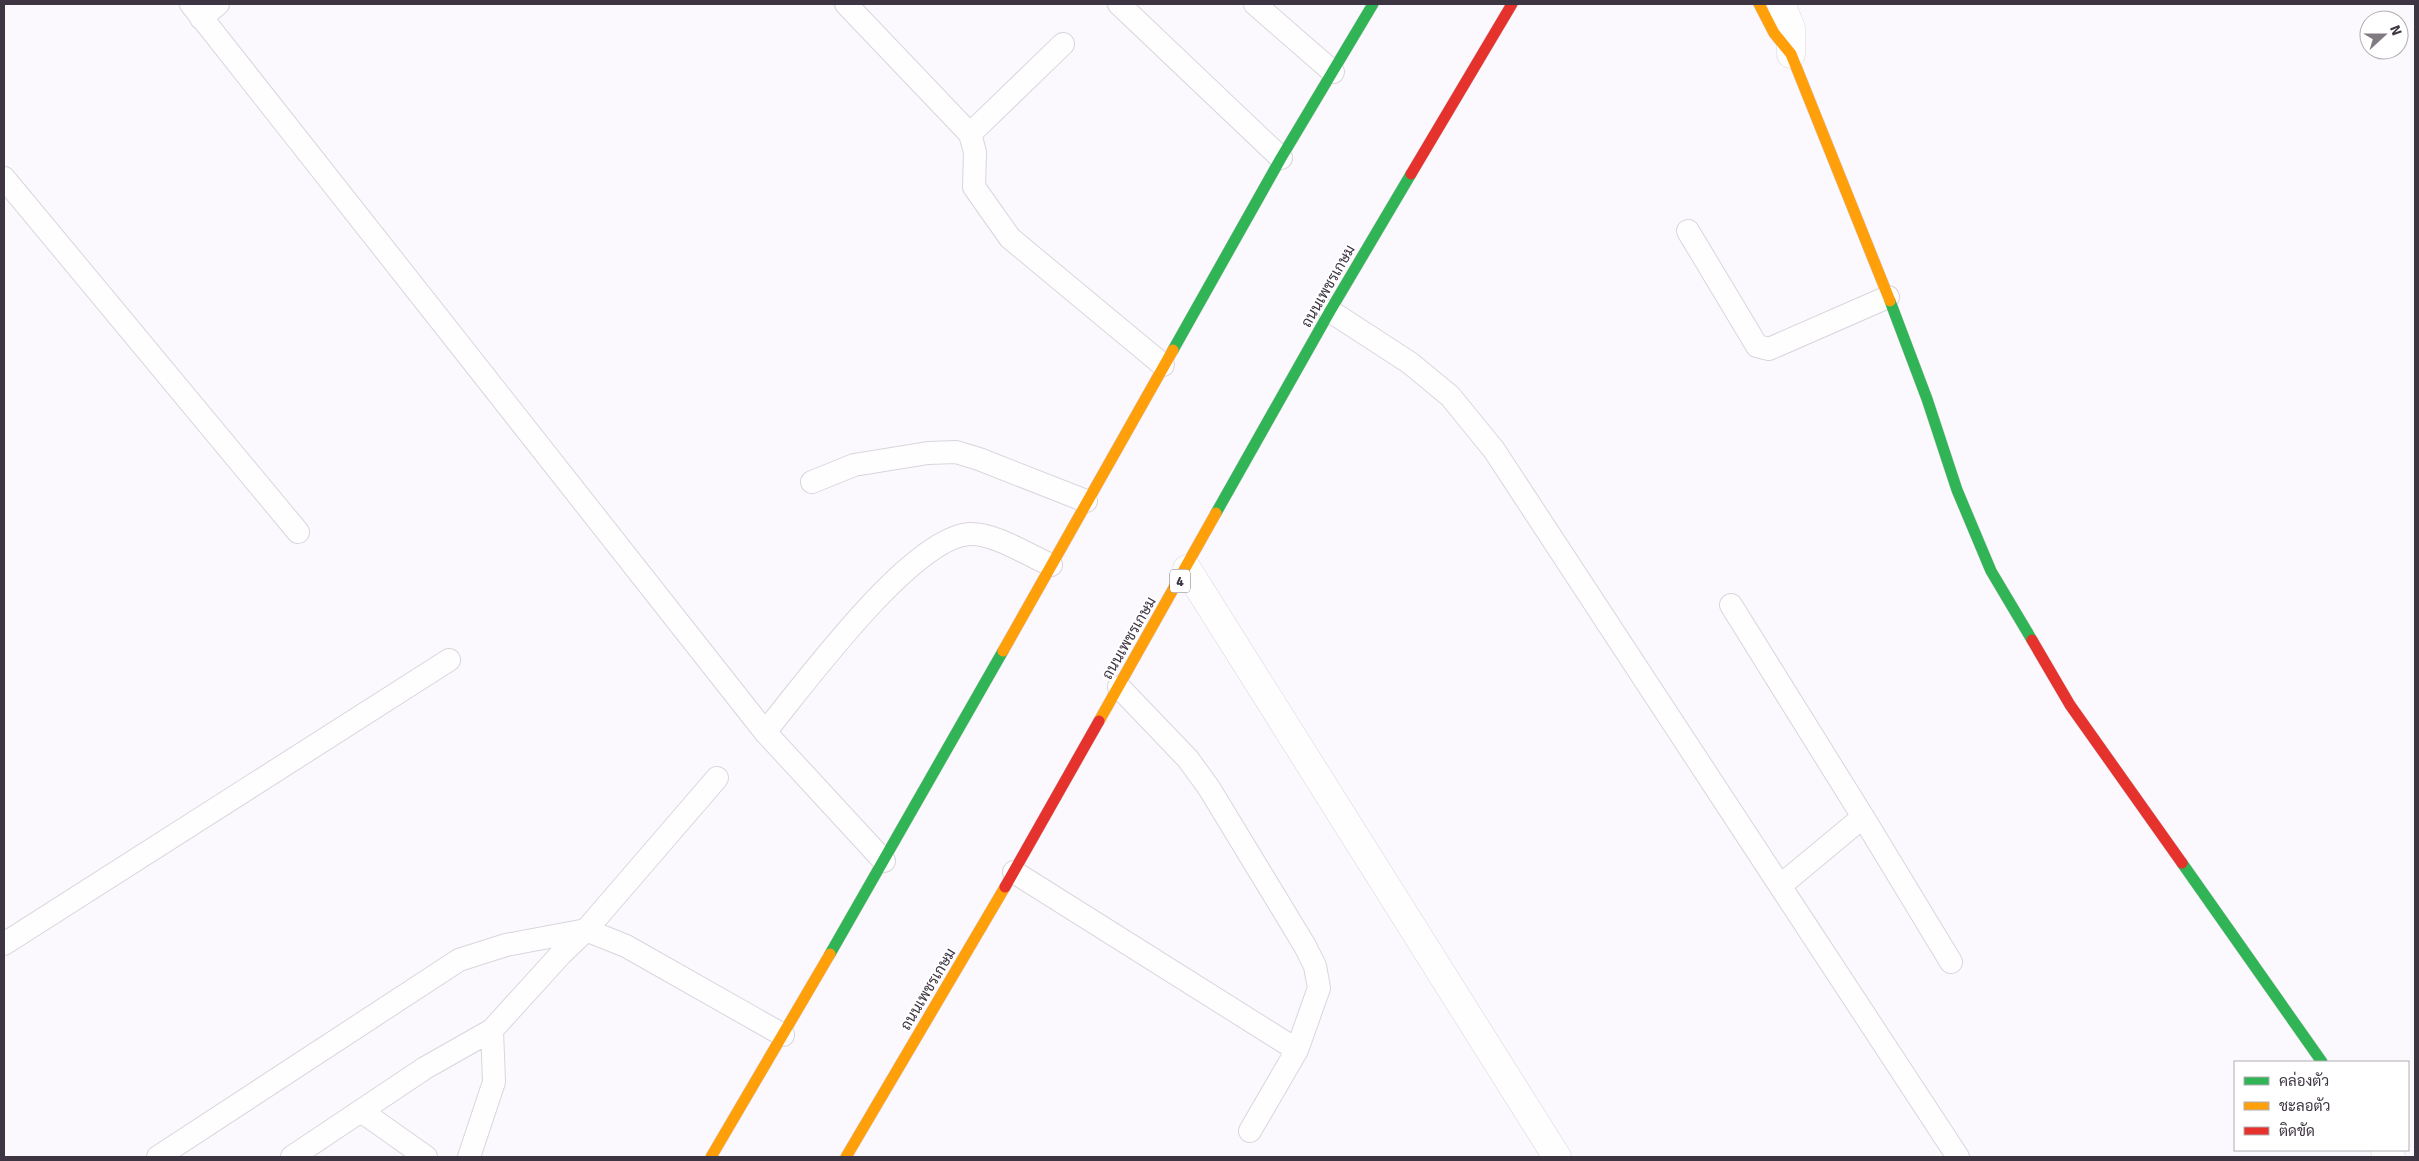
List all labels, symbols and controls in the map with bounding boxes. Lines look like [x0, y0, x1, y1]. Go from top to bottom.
north arrow [2359, 10, 2409, 60]
text: N [2386, 23, 2405, 38]
street label: ถนนเพชรเกษม [1297, 242, 1359, 330]
road number: 4 [1170, 570, 1190, 592]
street label: ถนนเพชรเกษม [1098, 594, 1160, 682]
street label: ถนนเพชรเกษม [897, 945, 959, 1033]
legend [2234, 1061, 2409, 1151]
text: คล่องตัว [2279, 1071, 2329, 1090]
text: ชะลอตัว [2279, 1097, 2330, 1115]
text: ติดขัด [2279, 1122, 2315, 1140]

